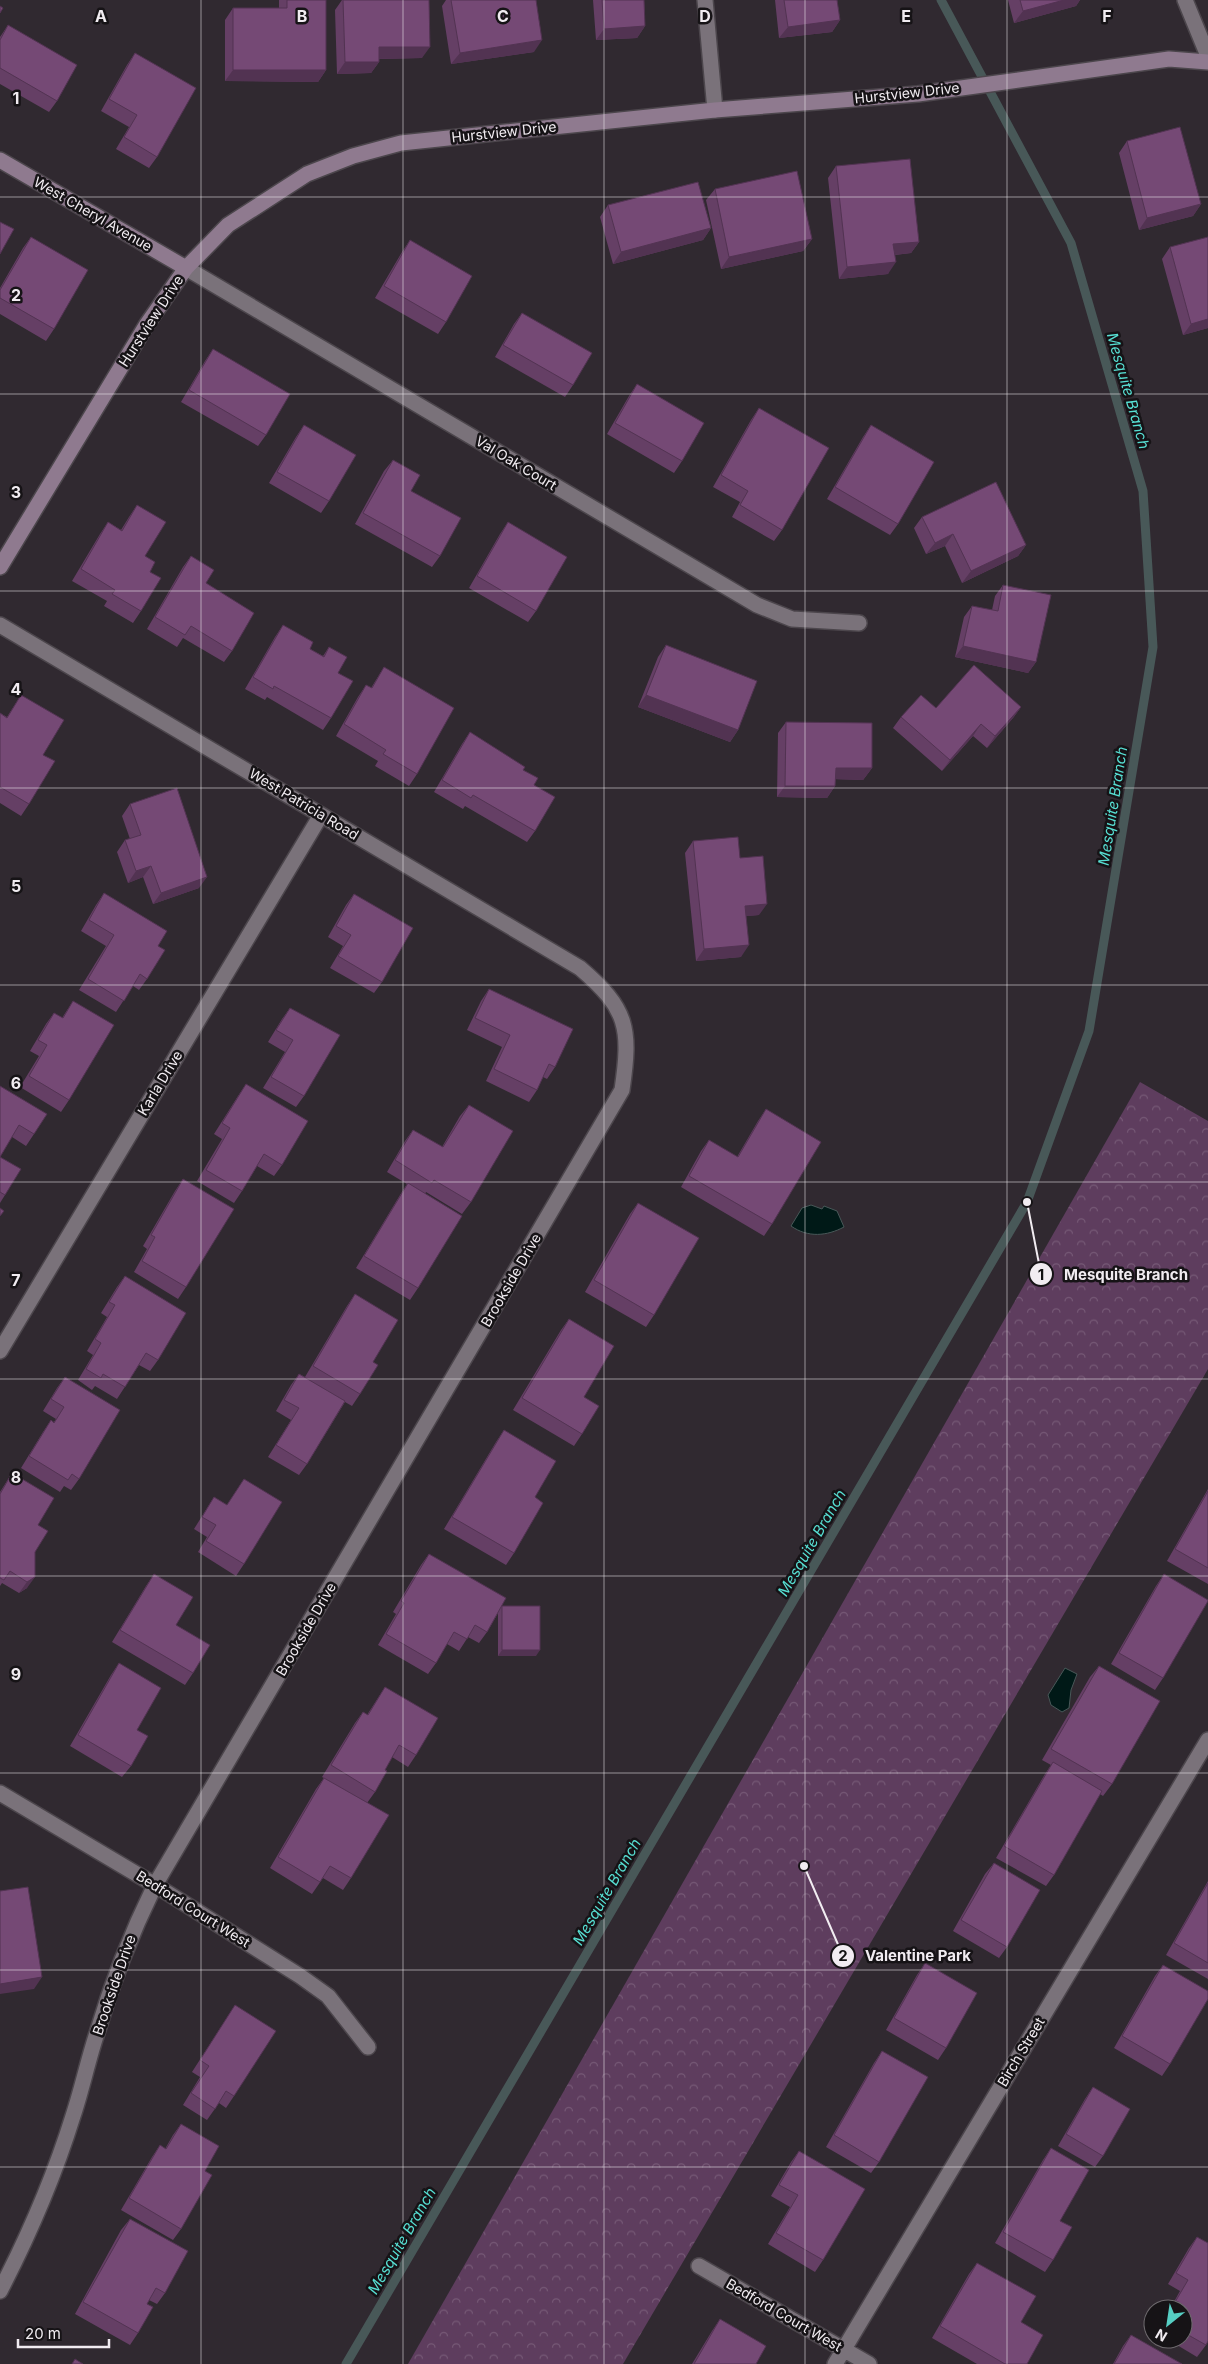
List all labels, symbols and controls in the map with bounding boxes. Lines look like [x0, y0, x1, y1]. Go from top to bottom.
text: A [95, 6, 107, 26]
text: B [297, 6, 307, 26]
text: C [497, 6, 509, 26]
text: D [699, 6, 711, 26]
text: E [901, 6, 911, 26]
text: F [1102, 6, 1112, 26]
street label: Hurstview Drive [854, 79, 960, 106]
text: 1 [13, 88, 19, 108]
street label: Hurstview Drive [451, 118, 557, 145]
street label: West Cheryl Avenue [31, 173, 155, 254]
street label: Hurstview Drive [115, 272, 186, 370]
text: 2 [11, 285, 21, 305]
water label: Mesquite Branch [1103, 330, 1154, 451]
street label: Val Oak Court [473, 432, 560, 494]
text: 3 [11, 482, 21, 502]
text: 4 [11, 679, 22, 699]
water label: Mesquite Branch [1094, 745, 1131, 867]
street label: West Patricia Road [247, 764, 362, 843]
text: 5 [11, 876, 21, 896]
street label: Karla Drive [134, 1047, 186, 1118]
text: 6 [11, 1073, 21, 1093]
street label: Brookside Drive [477, 1230, 544, 1329]
callout: Mesquite Branch [1029, 1259, 1198, 1289]
text: 1 [1038, 1265, 1044, 1284]
text: Mesquite Branch [1064, 1265, 1188, 1284]
text: 7 [11, 1270, 21, 1290]
text: 8 [11, 1467, 21, 1487]
water label: Mesquite Branch [773, 1486, 850, 1600]
street label: Brookside Drive [272, 1579, 339, 1678]
text: 9 [11, 1664, 21, 1684]
water label: Mesquite Branch [568, 1835, 645, 1949]
street label: Bedford Court West [133, 1867, 254, 1951]
street label: Brookside Drive [88, 1932, 139, 2037]
callout: Valentine Park [830, 1941, 981, 1971]
text: 2 [838, 1946, 848, 1965]
text: Valentine Park [865, 1946, 971, 1965]
street label: Birch Street [993, 2014, 1048, 2089]
water label: Mesquite Branch [363, 2184, 440, 2298]
street label: Bedford Court West [723, 2275, 845, 2355]
north arrow [1143, 2299, 1193, 2349]
scale bar [18, 2316, 109, 2348]
text: 20 m [25, 2324, 61, 2343]
text: N [1152, 2326, 1170, 2346]

